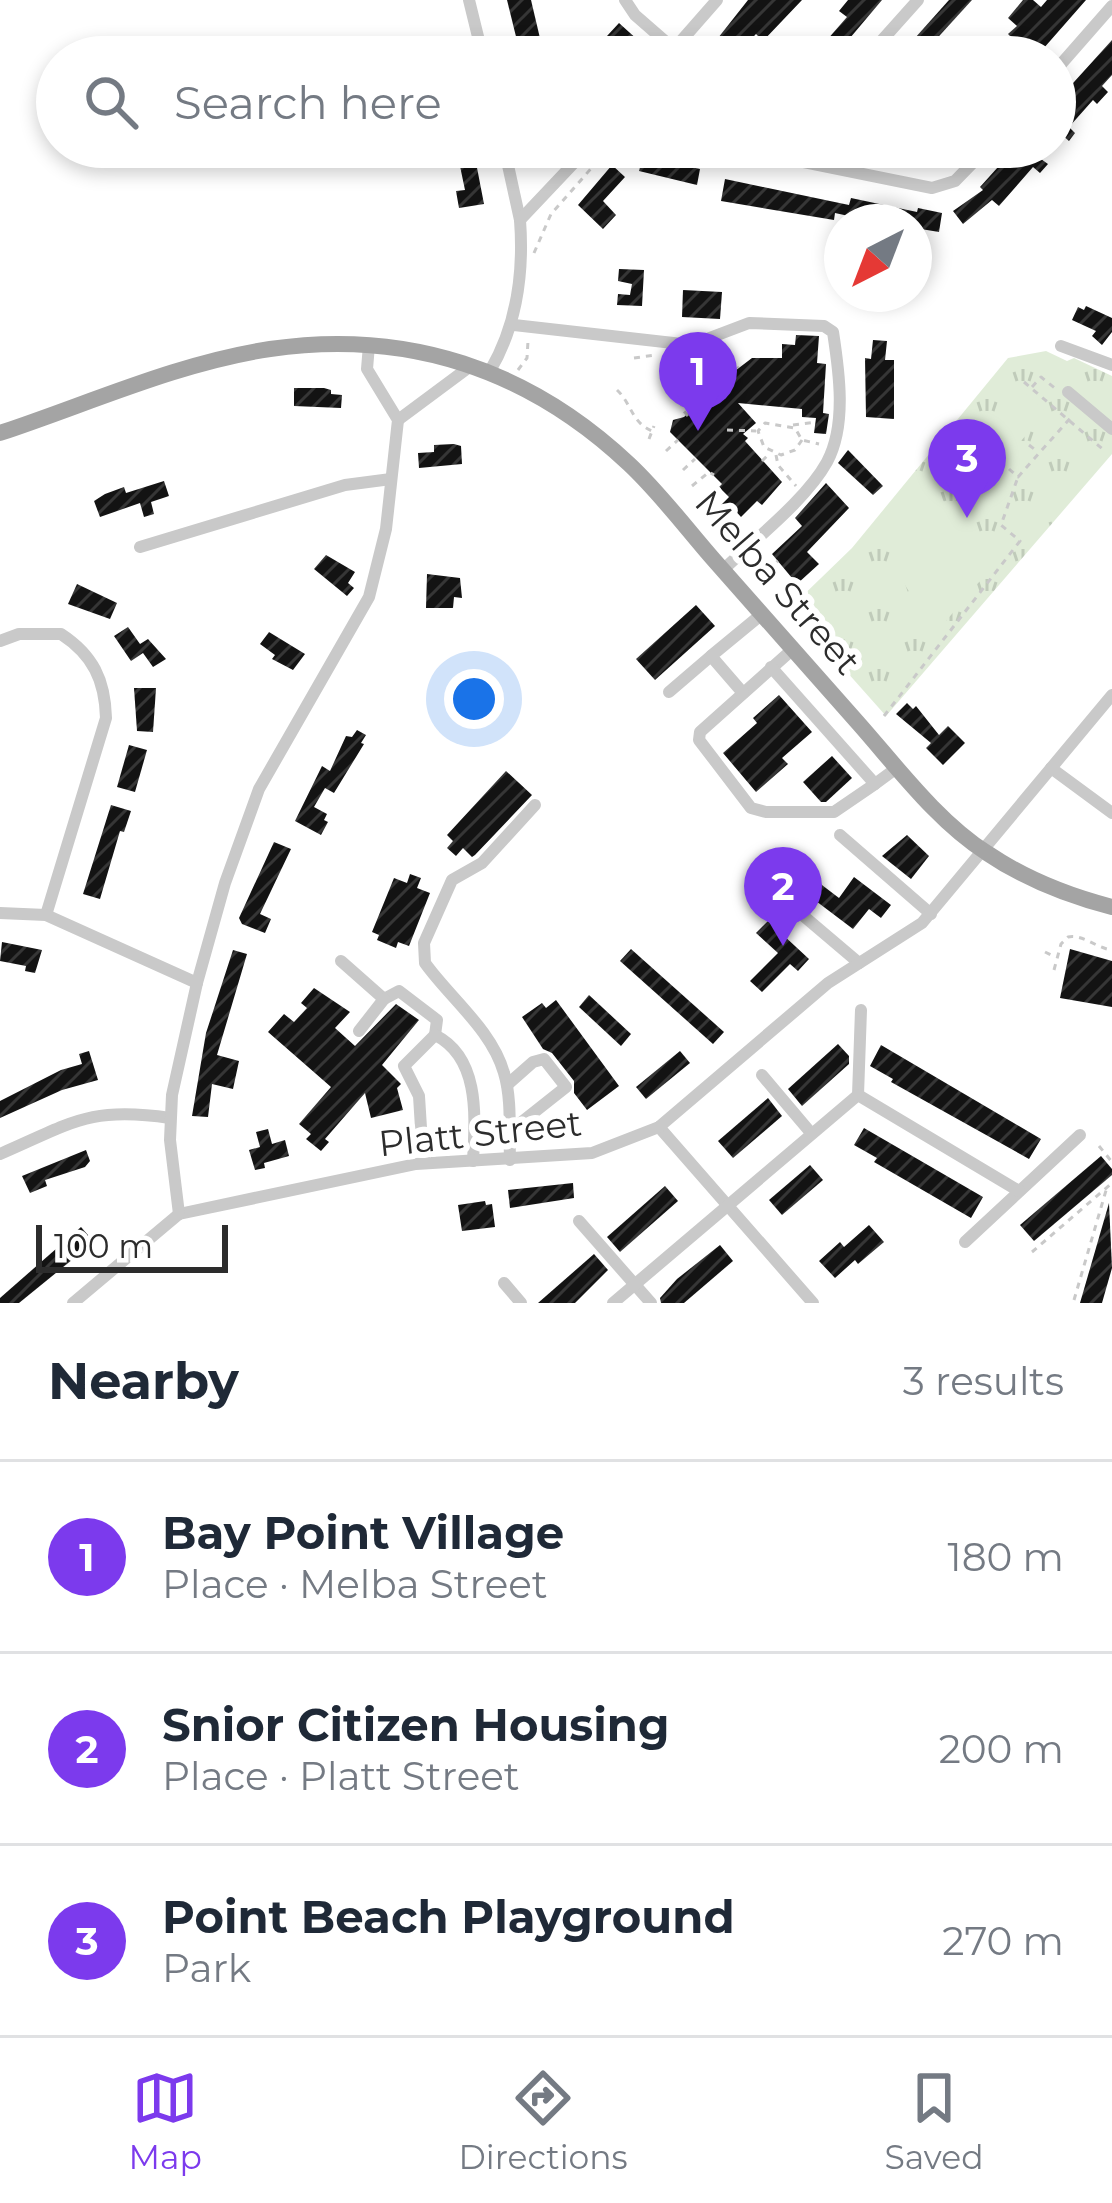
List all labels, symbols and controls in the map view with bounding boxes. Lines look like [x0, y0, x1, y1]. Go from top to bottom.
search box [36, 36, 1076, 168]
icon: search [78, 69, 144, 135]
text: Search here [174, 75, 442, 130]
north arrow [824, 204, 932, 312]
pin: 1 [659, 332, 737, 431]
pin: 3 [928, 419, 1006, 518]
street label: Melba Street [686, 481, 870, 683]
your location [444, 669, 504, 729]
pin: 2 [744, 847, 822, 946]
street label: Platt Street [376, 1100, 584, 1166]
scale bar [36, 1219, 228, 1272]
text: 100 m [54, 1226, 153, 1266]
text: Nearby [48, 1350, 239, 1412]
text: 3 results [903, 1357, 1064, 1405]
text: Bay Point Village [162, 1505, 564, 1560]
text: 1 [79, 1533, 95, 1581]
text: 180 m [948, 1533, 1064, 1581]
text: Place · Melba Street [162, 1560, 548, 1608]
text: Snior Citizen Housing [162, 1697, 670, 1752]
text: 2 [75, 1725, 99, 1773]
text: 200 m [939, 1725, 1064, 1773]
text: Place · Platt Street [162, 1752, 520, 1800]
text: Point Beach Playground [162, 1889, 735, 1944]
text: 3 [75, 1917, 99, 1965]
text: 270 m [942, 1917, 1064, 1965]
text: Park [162, 1944, 251, 1992]
tab: Map [128, 2065, 202, 2177]
tab: Directions [459, 2065, 628, 2177]
tab: Saved [884, 2065, 984, 2177]

